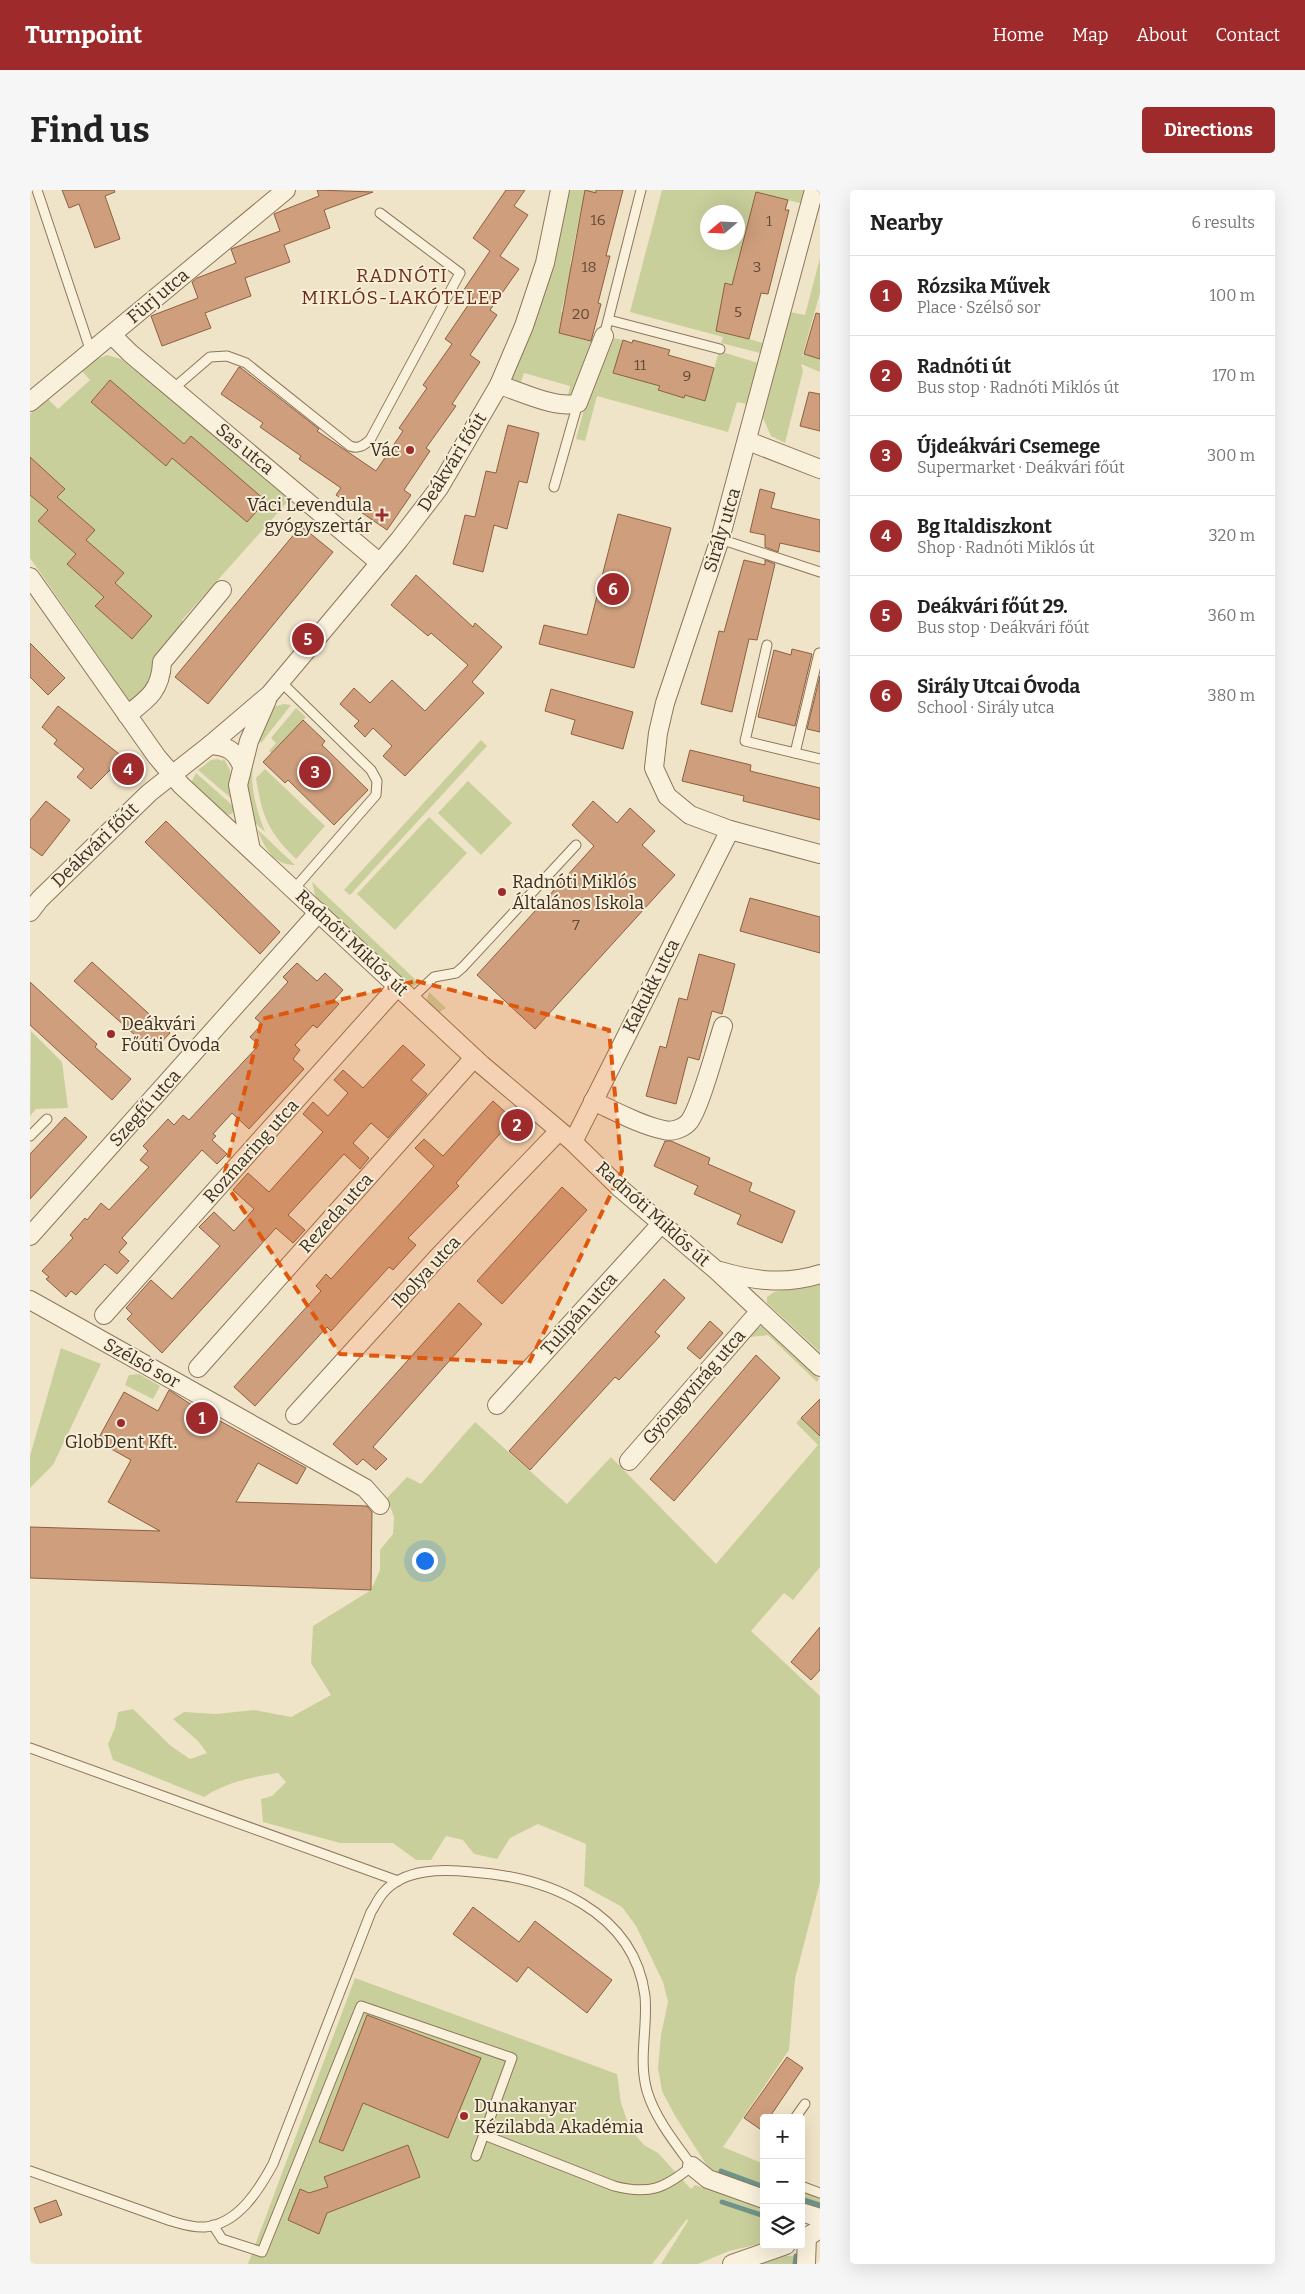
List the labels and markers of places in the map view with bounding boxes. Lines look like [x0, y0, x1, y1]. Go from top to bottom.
place label: Vác [370, 439, 400, 461]
marker: Vác [404, 444, 416, 456]
place label: Váci Levendula gyógyszertár [247, 494, 372, 537]
marker: Váci Levendula gyógyszertár [376, 509, 388, 521]
pin: 6 [597, 570, 629, 608]
pin: 5 [292, 620, 324, 658]
pin: 4 [112, 750, 144, 788]
pin: 3 [299, 753, 331, 791]
place label: Radnóti Miklós Általános Iskola [512, 871, 644, 914]
marker: Radnóti Miklós Általános Iskola [496, 886, 508, 898]
place label: Deákvári Főúti Óvoda [121, 1013, 220, 1056]
marker: Deákvári Főúti Óvoda [105, 1028, 117, 1040]
pin: 2 [501, 1106, 533, 1144]
pin: 1 [186, 1399, 218, 1437]
marker: GlobDent Kft. [115, 1417, 127, 1429]
place label: GlobDent Kft. [65, 1431, 177, 1453]
place label: Dunakanyar Kézilabda Akadémia [474, 2095, 644, 2138]
marker: Dunakanyar Kézilabda Akadémia [458, 2110, 470, 2122]

